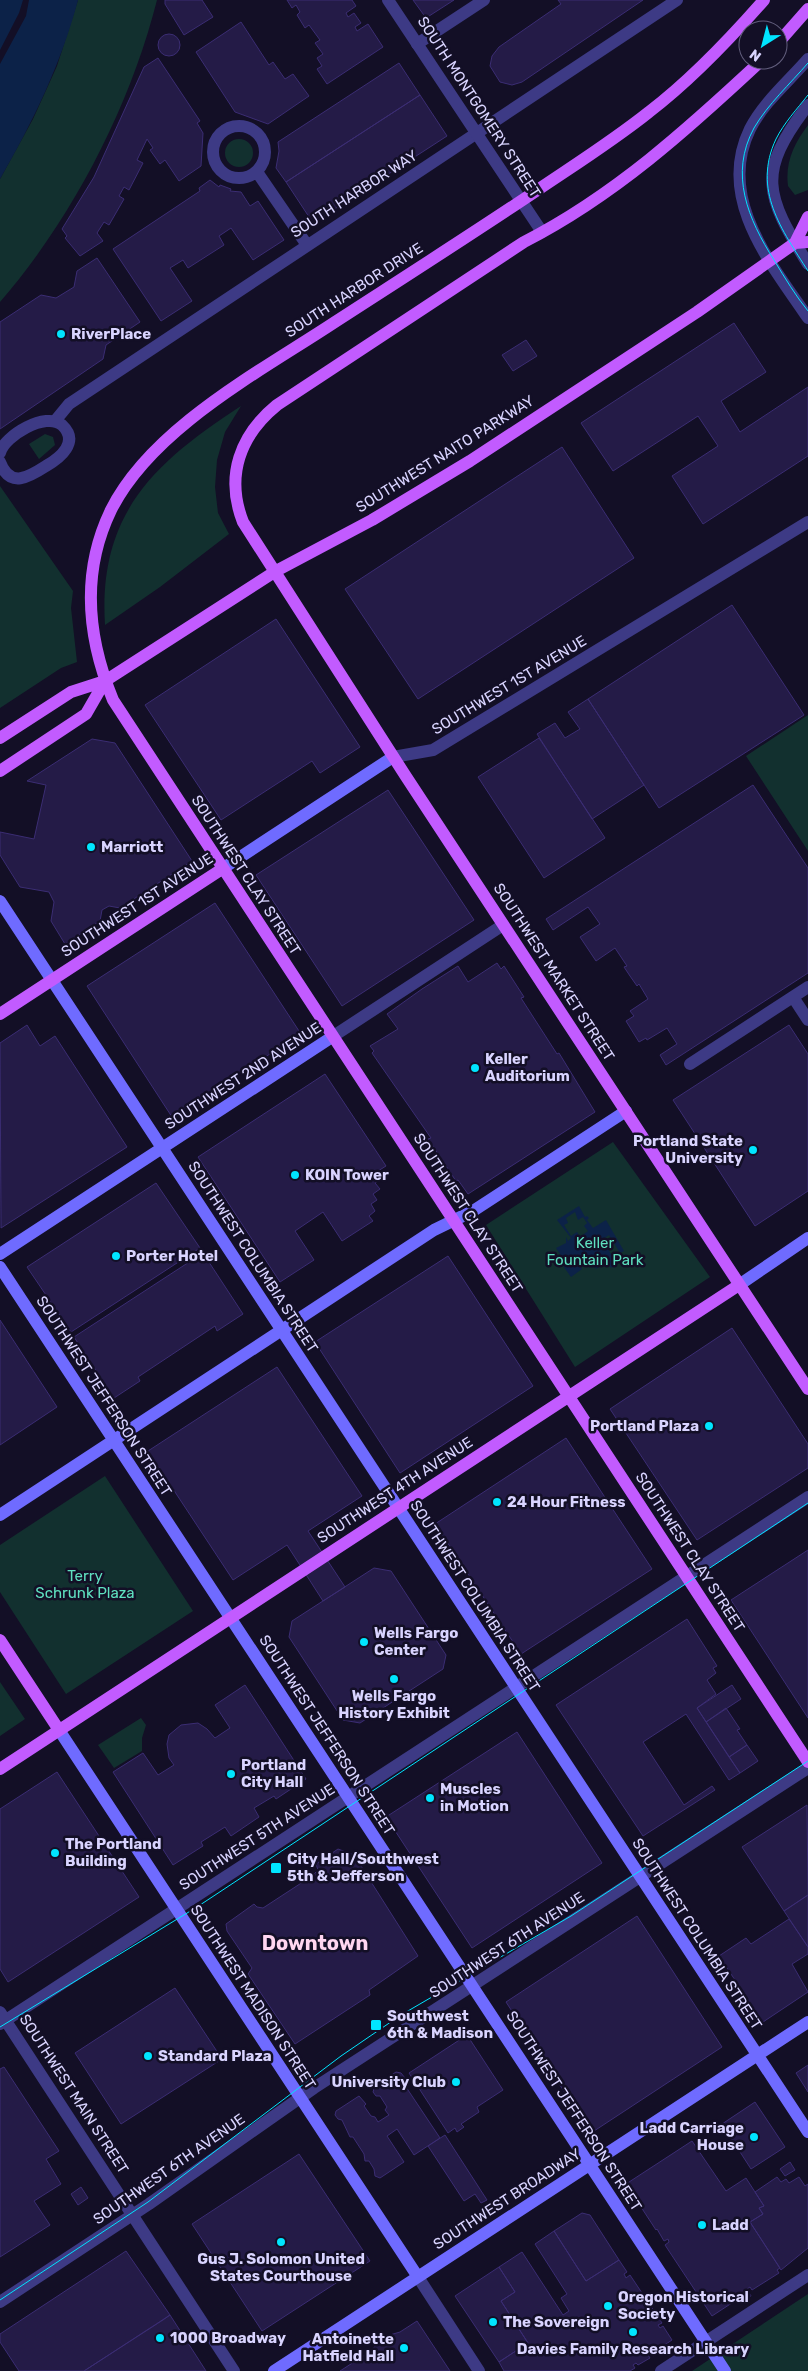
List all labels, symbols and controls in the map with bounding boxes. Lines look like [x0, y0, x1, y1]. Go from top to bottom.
street label: SOUTH MONTGOMERY STREET [414, 13, 545, 201]
north arrow [738, 20, 788, 70]
text: N [747, 45, 765, 65]
street label: SOUTH HARBOR WAY [287, 146, 421, 242]
street label: SOUTH HARBOR DRIVE [282, 239, 426, 341]
place label: RiverPlace [71, 325, 151, 343]
marker: RiverPlace [55, 328, 67, 340]
street label: SOUTHWEST NAITO PARKWAY [353, 391, 538, 516]
street label: SOUTHWEST 1ST AVENUE [428, 632, 590, 738]
street label: SOUTHWEST CLAY STREET [188, 792, 305, 958]
place label: Marriott [101, 838, 163, 856]
marker: Marriott [85, 841, 97, 853]
street label: SOUTHWEST 1ST AVENUE [58, 849, 216, 961]
street label: SOUTHWEST MARKET STREET [490, 880, 618, 1064]
street label: SOUTHWEST 2ND AVENUE [161, 1019, 325, 1133]
place label: Keller Auditorium [485, 1050, 570, 1085]
marker: Keller Auditorium [469, 1062, 481, 1074]
street label: SOUTHWEST CLAY STREET [410, 1130, 527, 1296]
place label: Portland State University [633, 1132, 743, 1167]
marker: Portland State University [747, 1144, 759, 1156]
street label: SOUTHWEST COLUMBIA STREET [184, 1158, 322, 1356]
place label: KOIN Tower [305, 1166, 389, 1184]
marker: KOIN Tower [289, 1169, 301, 1181]
park label: Keller Fountain Park [547, 1234, 644, 1269]
place label: Porter Hotel [126, 1247, 218, 1265]
marker: Porter Hotel [110, 1250, 122, 1262]
street label: SOUTHWEST JEFFERSON STREET [32, 1293, 176, 1500]
place label: Portland Plaza [590, 1417, 699, 1435]
marker: Portland Plaza [703, 1420, 715, 1432]
street label: SOUTHWEST 4TH AVENUE [314, 1433, 476, 1547]
street label: SOUTHWEST CLAY STREET [632, 1469, 749, 1635]
place label: 24 Hour Fitness [507, 1493, 626, 1511]
marker: 24 Hour Fitness [491, 1496, 503, 1508]
street label: SOUTHWEST COLUMBIA STREET [406, 1497, 544, 1695]
park label: Terry Schrunk Plaza [35, 1567, 135, 1602]
place label: Wells Fargo Center [374, 1624, 458, 1659]
street label: SOUTHWEST JEFFERSON STREET [255, 1632, 399, 1839]
marker: Wells Fargo Center [358, 1636, 370, 1648]
marker: Wells Fargo History Exhibit [388, 1673, 400, 1685]
place label: Wells Fargo History Exhibit [338, 1687, 450, 1722]
place label: Portland City Hall [241, 1756, 306, 1791]
marker: Portland City Hall [225, 1768, 237, 1780]
street label: SOUTHWEST 5TH AVENUE [176, 1780, 338, 1894]
place label: Muscles in Motion [440, 1780, 509, 1815]
marker: Muscles in Motion [424, 1792, 436, 1804]
place label: The Portland Building [65, 1835, 161, 1870]
street label: SOUTHWEST COLUMBIA STREET [628, 1835, 766, 2033]
marker: The Portland Building [49, 1847, 61, 1859]
place label: City Hall/Southwest 5th & Jefferson [287, 1850, 439, 1885]
marker: City Hall/Southwest 5th & Jefferson [269, 1861, 283, 1875]
street label: SOUTHWEST 6TH AVENUE [426, 1888, 588, 2002]
street label: SOUTHWEST MADISON STREET [187, 1901, 320, 2093]
district label: Downtown [262, 1931, 368, 1955]
place label: Southwest 6th & Madison [387, 2007, 493, 2042]
street label: SOUTHWEST JEFFERSON STREET [502, 2008, 646, 2215]
street label: SOUTHWEST MAIN STREET [16, 2011, 132, 2177]
marker: Southwest 6th & Madison [369, 2018, 383, 2032]
place label: Standard Plaza [158, 2047, 272, 2065]
marker: Standard Plaza [142, 2050, 154, 2062]
place label: University Club [332, 2073, 446, 2091]
marker: University Club [450, 2076, 462, 2088]
street label: SOUTHWEST 6TH AVENUE [90, 2110, 248, 2228]
place label: Ladd Carriage House [640, 2119, 744, 2154]
marker: Ladd Carriage House [748, 2131, 760, 2143]
street label: SOUTHWEST BROADWAY [430, 2144, 584, 2253]
place label: Ladd [712, 2216, 749, 2234]
marker: Ladd [696, 2219, 708, 2231]
marker: Gus J. Solomon United States Courthouse [275, 2236, 287, 2248]
place label: Gus J. Solomon United States Courthouse [197, 2250, 365, 2285]
place label: Oregon Historical Society [618, 2288, 749, 2323]
marker: Oregon Historical Society [602, 2300, 614, 2312]
place label: The Sovereign [503, 2313, 610, 2331]
marker: The Sovereign [487, 2316, 499, 2328]
marker: Davies Family Research Library [627, 2326, 639, 2338]
place label: 1000 Broadway [170, 2329, 286, 2347]
place label: Antoinette Hatfield Hall [302, 2330, 394, 2365]
marker: 1000 Broadway [154, 2332, 166, 2344]
place label: Davies Family Research Library [517, 2340, 749, 2358]
marker: Antoinette Hatfield Hall [398, 2342, 410, 2354]

